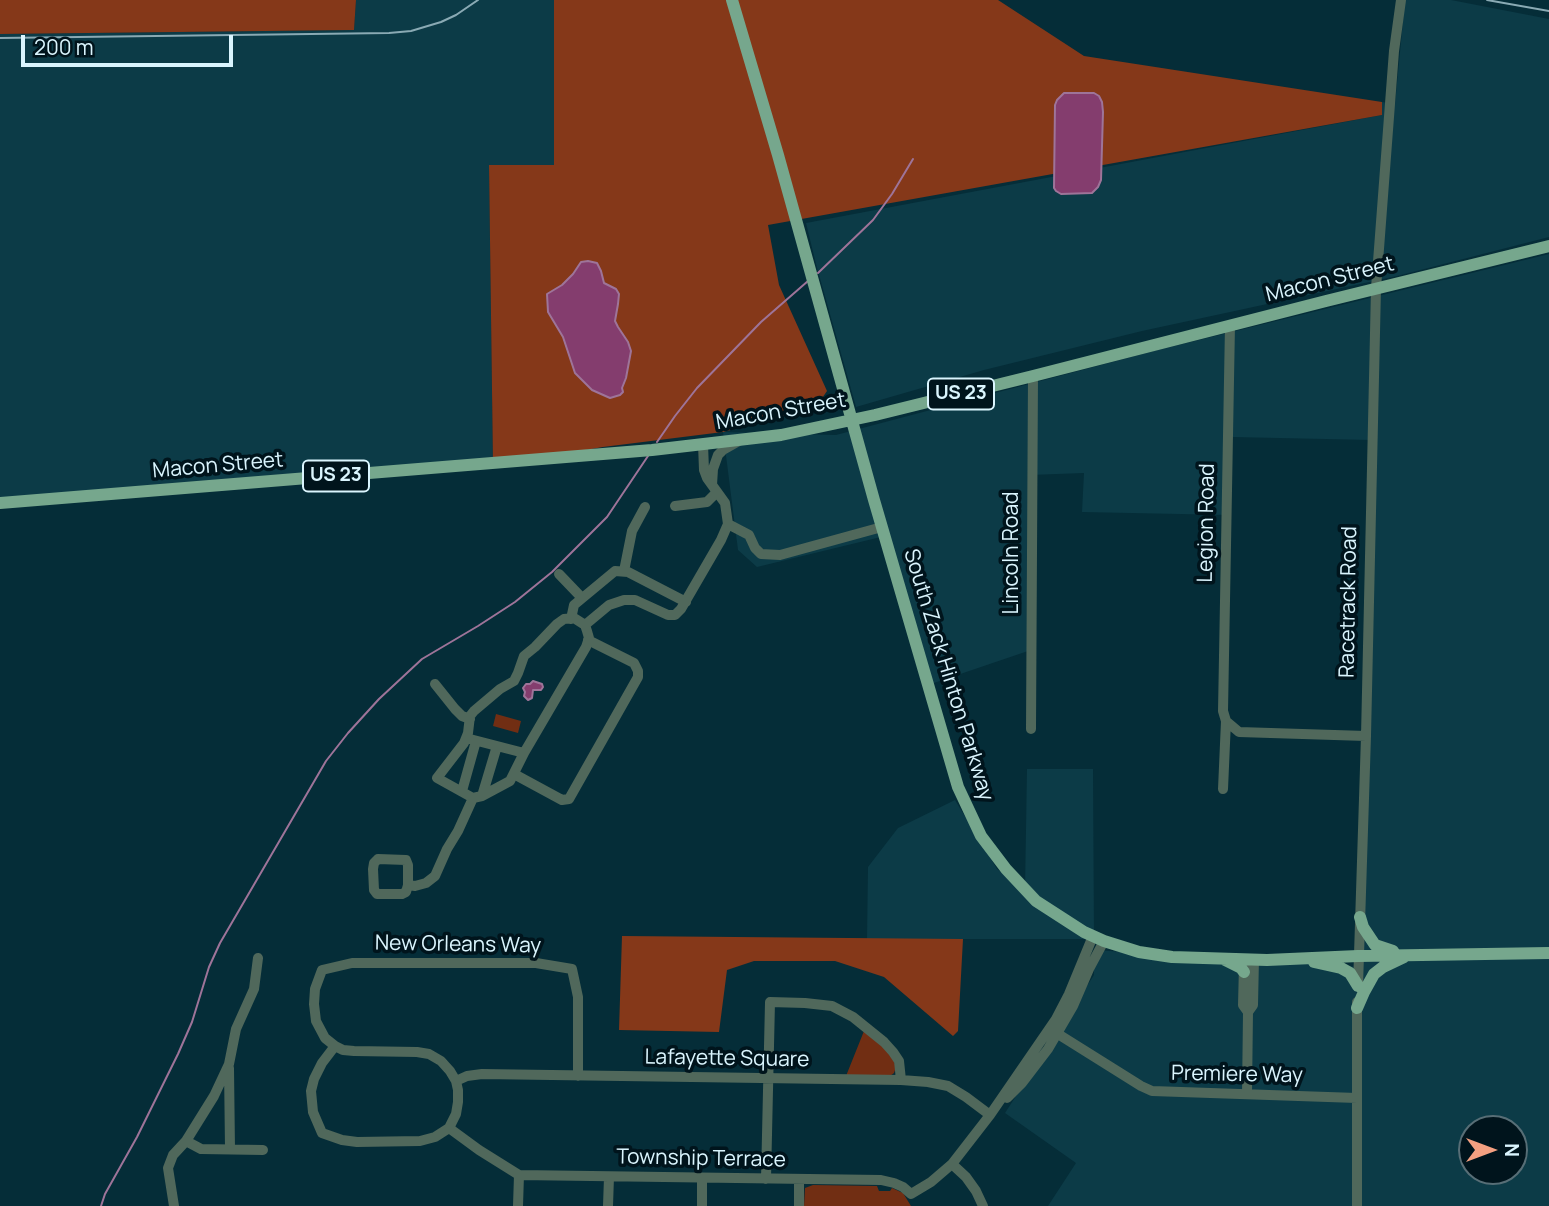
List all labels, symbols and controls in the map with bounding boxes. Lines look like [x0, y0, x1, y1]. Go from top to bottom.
scale bar [24, 21, 236, 65]
text: 200 m [34, 33, 94, 61]
street label: Macon Street [1263, 252, 1397, 308]
road number: US 23 [928, 378, 994, 410]
street label: Macon Street [714, 388, 848, 436]
street label: Macon Street [151, 448, 285, 484]
road number: US 23 [303, 461, 369, 491]
street label: Legion Road [1193, 463, 1221, 583]
street label: Lincoln Road [999, 491, 1025, 615]
street label: Racetrack Road [1335, 526, 1363, 678]
street label: South Zack Hinton Parkway [898, 546, 998, 804]
street label: New Orleans Way [375, 931, 541, 959]
street label: Lafayette Square [644, 1045, 810, 1073]
street label: Premiere Way [1171, 1061, 1303, 1089]
north arrow [1458, 1115, 1528, 1185]
text: N [1499, 1143, 1525, 1157]
street label: Township Terrace [616, 1145, 786, 1173]

